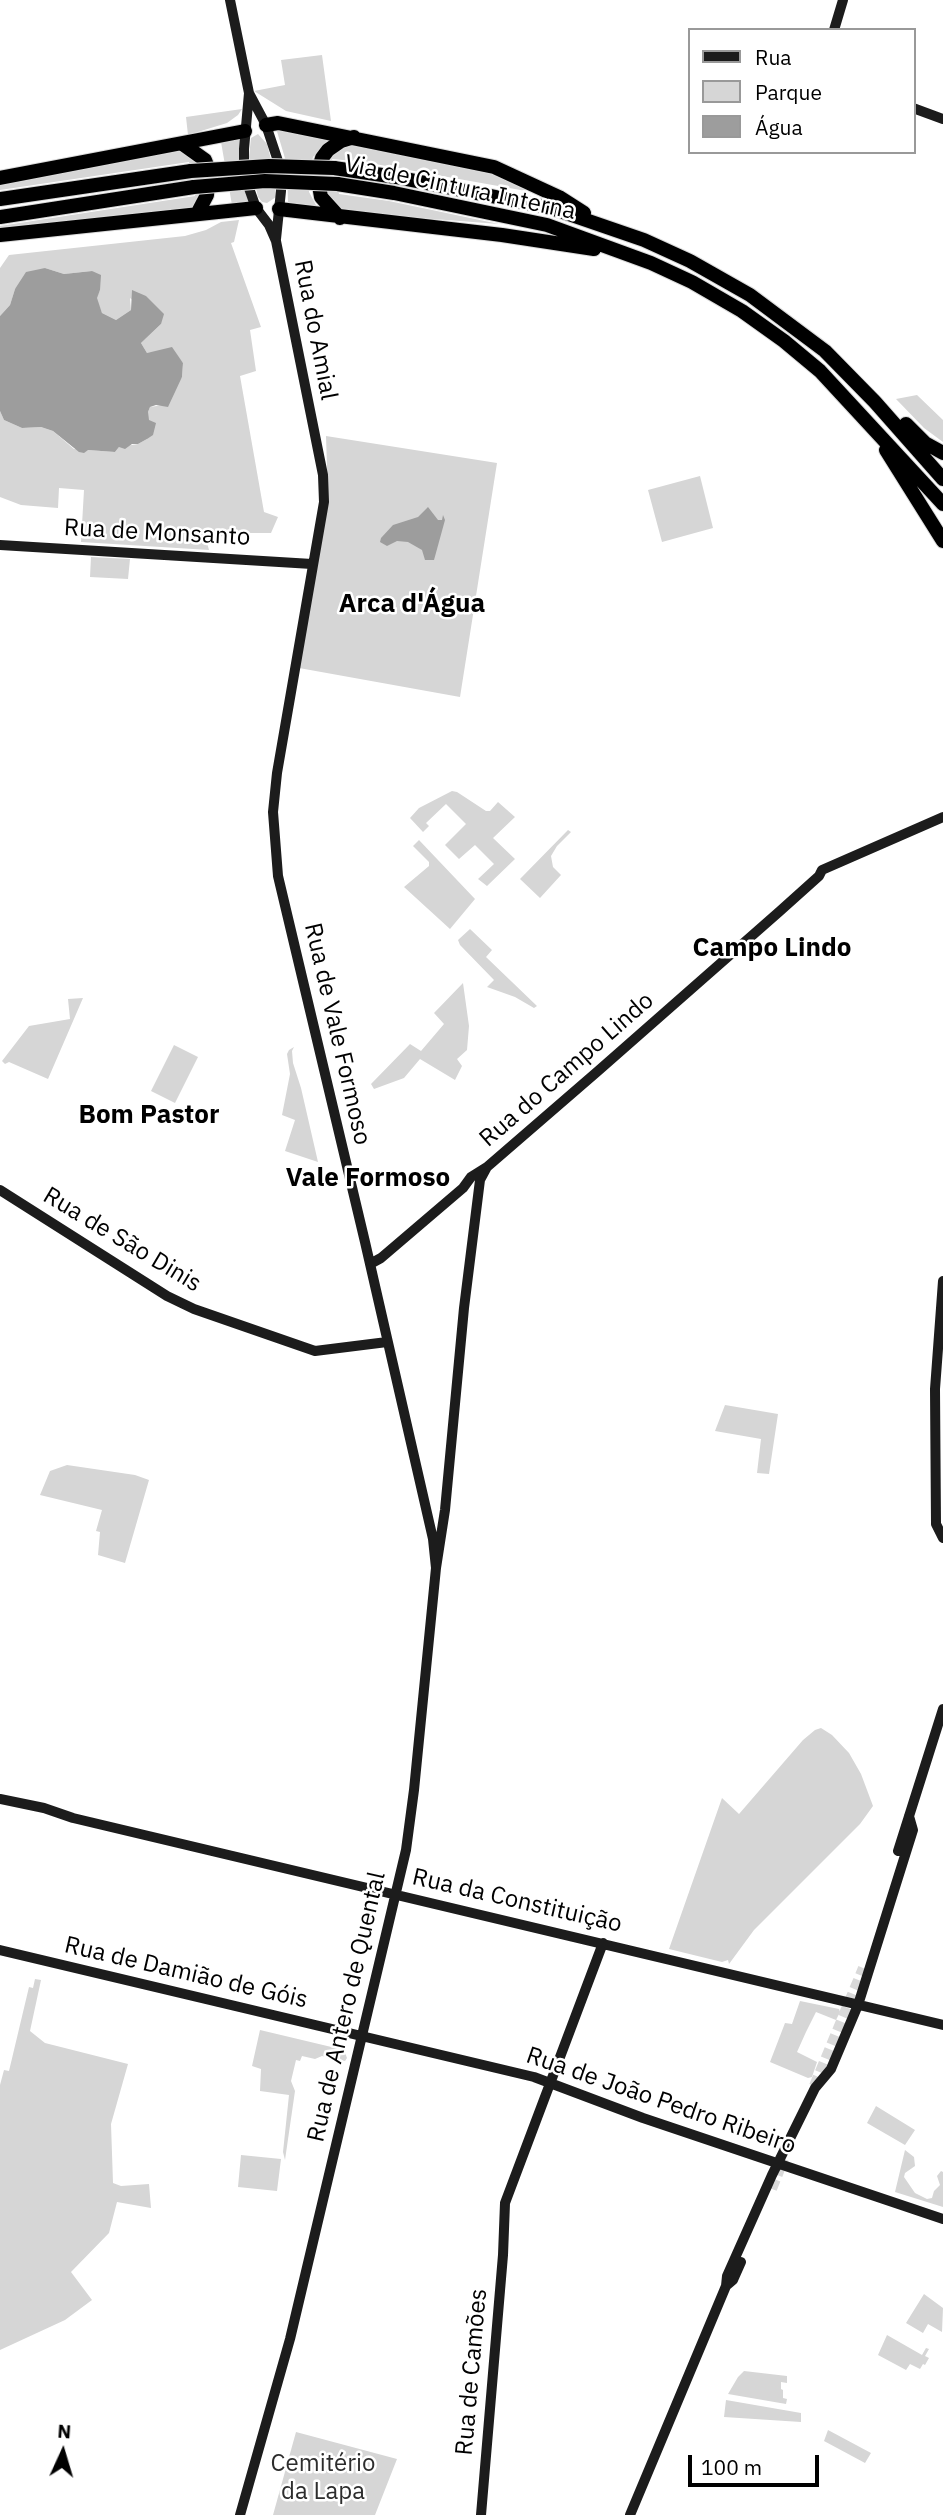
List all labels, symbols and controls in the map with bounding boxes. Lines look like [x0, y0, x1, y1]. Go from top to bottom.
legend [688, 28, 915, 154]
text: Rua [755, 43, 792, 71]
text: Parque [755, 78, 822, 106]
text: Água [755, 113, 803, 141]
street label: Via de Cintura Interna [342, 149, 578, 227]
street label: Rua do Amial [287, 257, 343, 403]
street label: Rua de Monsanto [63, 514, 251, 552]
district label: Arca d'Água [339, 588, 485, 620]
street label: Rua de Vale Formoso [297, 920, 377, 1148]
district label: Campo Lindo [693, 932, 851, 964]
street label: Rua do Campo Lindo [474, 987, 660, 1153]
district label: Bom Pastor [79, 1099, 219, 1131]
district label: Vale Formoso [286, 1162, 450, 1194]
street label: Rua de São Dinis [38, 1181, 206, 1299]
street label: Rua da Constituição [409, 1863, 625, 1939]
street label: Rua de Antero de Quental [302, 1869, 392, 2145]
street label: Rua de Damião de Góis [62, 1931, 310, 2015]
street label: Rua de João Pedro Ribeiro [522, 2041, 800, 2161]
street label: Rua de Camões [450, 2287, 494, 2457]
north arrow [28, 2417, 98, 2487]
text: N [57, 2419, 72, 2444]
scale bar [691, 2442, 822, 2486]
park label: Cemitério da Lapa [271, 2450, 375, 2506]
text: 100 m [701, 2453, 762, 2481]

